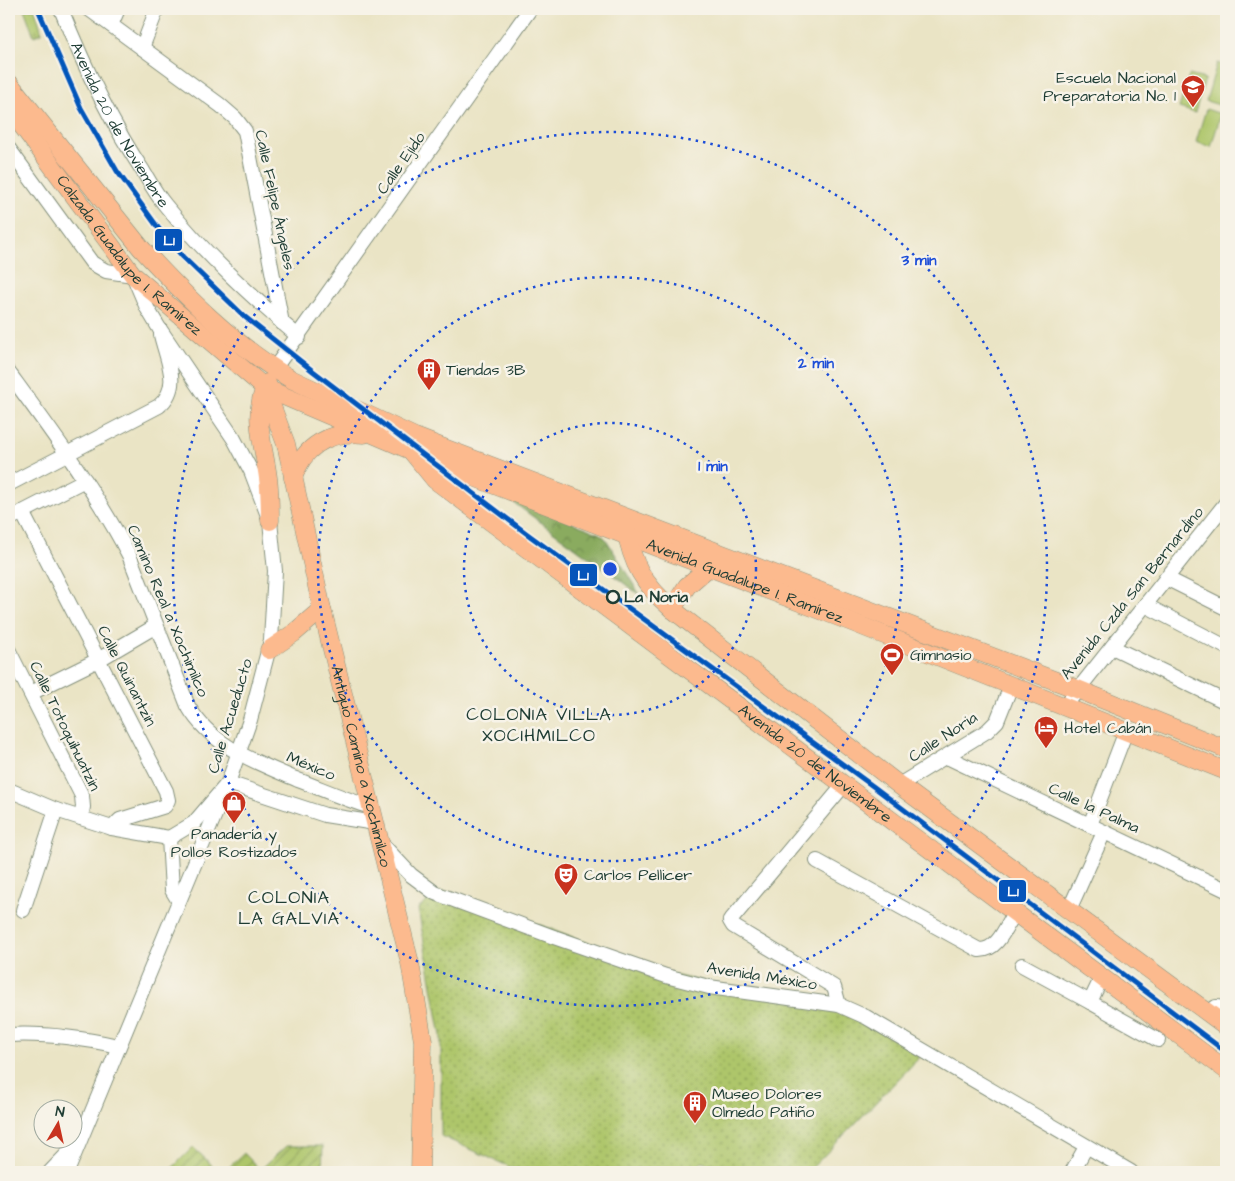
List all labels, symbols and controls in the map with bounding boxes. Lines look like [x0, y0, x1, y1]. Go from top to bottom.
street label: Avenida 20 de Noviembre [65, 38, 174, 213]
place label: Escuela Nacional Preparatoria No. 1 [1043, 67, 1176, 107]
school or university icon: Escuela Nacional Preparatoria No. 1 [1180, 74, 1206, 108]
street label: Calle Ejido [371, 127, 431, 199]
street label: Calle Felipe Ángeles [248, 128, 301, 272]
street label: Calzada Guadalupe I. Ramírez [51, 170, 207, 341]
line badge: L1 [154, 228, 183, 252]
text: L1 [163, 231, 175, 251]
text: 3 min [900, 250, 937, 271]
text: 2 min [797, 353, 835, 374]
building icon: Tiendas 3B [416, 357, 442, 391]
place label: Tiendas 3B [446, 359, 526, 381]
text: 1 min [698, 456, 728, 477]
street label: Avenida Czda San Bernardino [1055, 502, 1209, 684]
street label: Camino Real a Xochimilco [122, 522, 214, 700]
street label: Avenida Guadalupe I. Ramírez [643, 533, 847, 629]
centre of rings [601, 560, 619, 578]
line badge: L1 [569, 563, 598, 587]
text: L1 [577, 566, 589, 586]
place label: La Noria [624, 586, 689, 608]
marker: La Noria [606, 590, 620, 604]
street label: Calle Quinantzin [92, 622, 162, 730]
sports icon: Gimnasio [879, 642, 905, 676]
place label: Gimnasio [910, 644, 972, 666]
street label: Calle Acueducto [202, 656, 258, 776]
street label: Calle Totoquihuatzin [24, 657, 106, 795]
street label: Antiguo Camino a Xochimilco [326, 664, 397, 870]
street label: Avenida 20 de Noviembre [734, 699, 897, 828]
district label: COLONIA VILLA XOCIHMILCO [466, 702, 612, 748]
street label: Calle Noria [904, 707, 982, 767]
hotel icon: Hotel Cabán [1033, 715, 1059, 749]
place label: Hotel Cabán [1064, 717, 1151, 739]
street label: México [283, 746, 339, 786]
street label: Calle la Palma [1045, 777, 1143, 839]
shop icon: Panadería y Pollos Rostizados [221, 790, 247, 824]
place label: Panadería y Pollos Rostizados [171, 823, 297, 863]
theatre icon: Carlos Pellicer [553, 862, 579, 896]
place label: Carlos Pellicer [584, 864, 692, 886]
line badge: L1 [998, 879, 1027, 903]
text: L1 [1007, 882, 1019, 902]
district label: COLONIA LA GALVIA [238, 885, 340, 931]
street label: Avenida México [705, 956, 819, 996]
place label: Museo Dolores Olmedo Patiño [712, 1083, 822, 1123]
building icon: Museo Dolores Olmedo Patiño [682, 1090, 708, 1124]
north arrow [32, 1098, 82, 1148]
text: N [54, 1102, 66, 1123]

